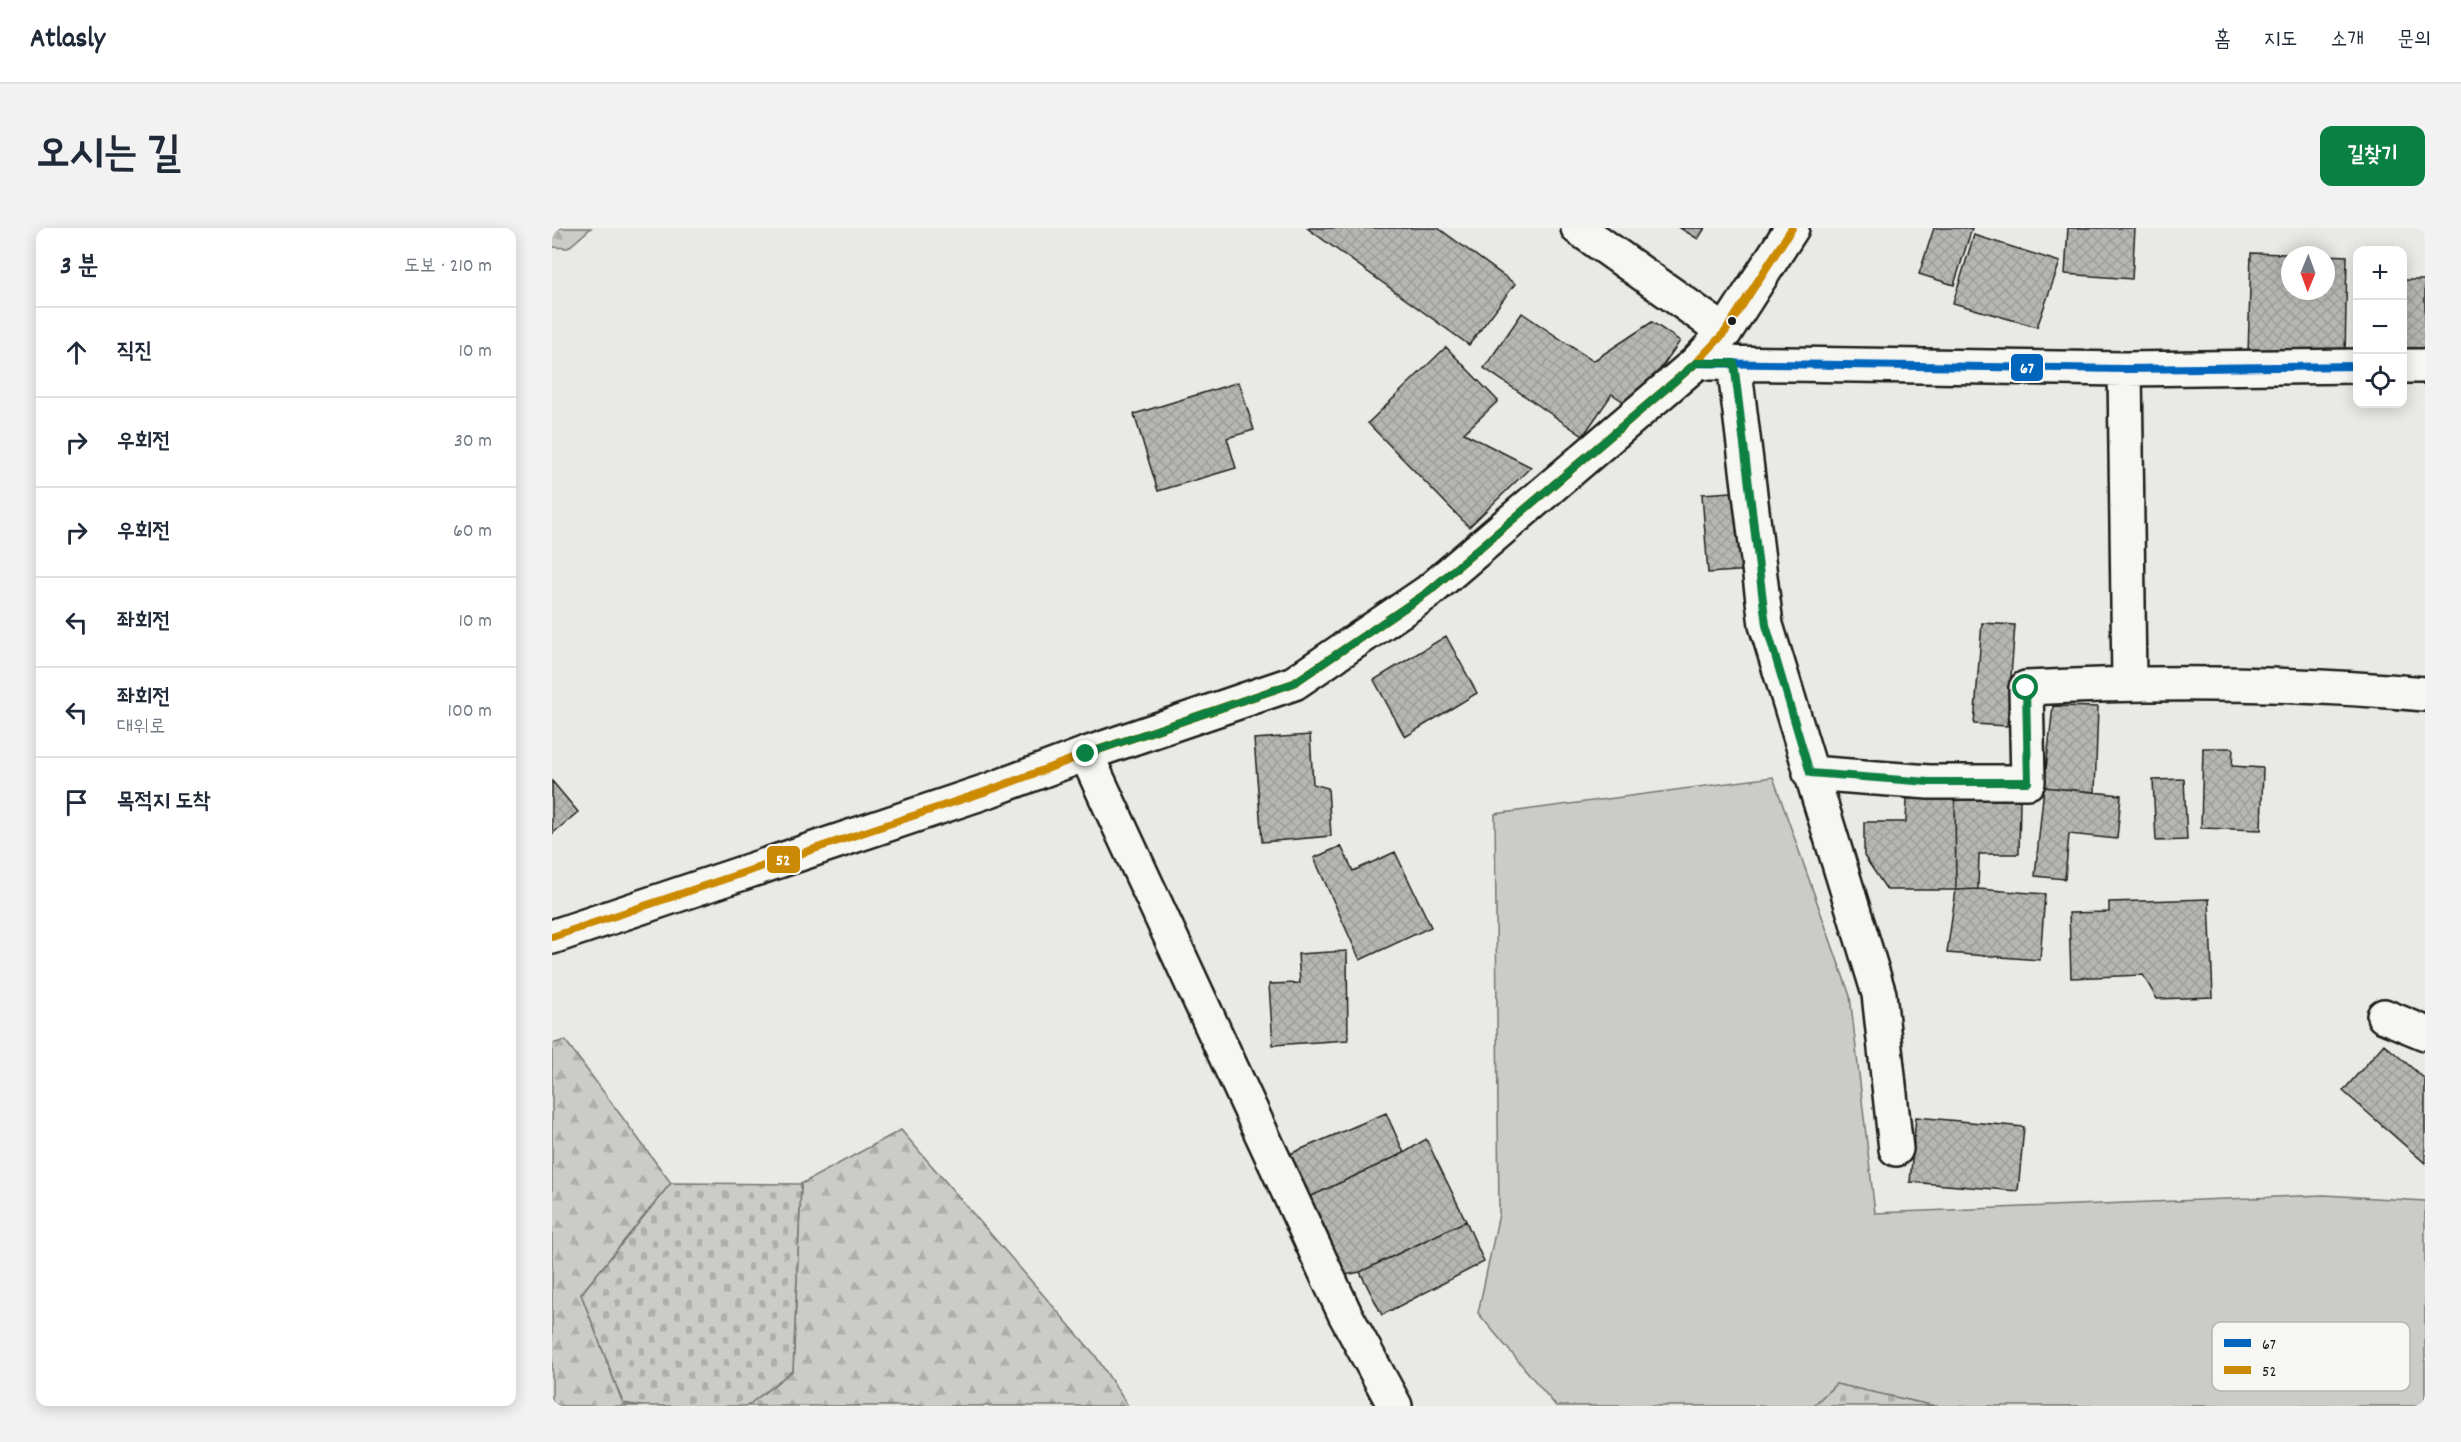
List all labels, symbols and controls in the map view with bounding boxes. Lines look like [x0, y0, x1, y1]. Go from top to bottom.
text: Atlasly [30, 21, 105, 61]
text: 홈 [2214, 26, 2231, 56]
text: 지도 [2264, 26, 2297, 56]
text: 소개 [2330, 26, 2364, 56]
text: 문의 [2397, 26, 2431, 56]
button: 길찾기 [2320, 126, 2425, 186]
text: 오시는 길 [36, 127, 181, 187]
north arrow [2281, 246, 2335, 300]
map controls [2353, 246, 2407, 408]
button: + [2353, 246, 2407, 300]
text: 3 분 [60, 249, 98, 286]
text: 도보 · 210 m [404, 253, 492, 281]
button: − [2353, 300, 2407, 354]
unlabelled marker [1726, 315, 1738, 327]
icon: ahead [60, 336, 93, 369]
text: 직진 [117, 337, 152, 368]
text: 10 m [458, 338, 492, 366]
line badge: 67 [2010, 353, 2044, 382]
button: locate [2353, 354, 2407, 408]
text: 67 [2020, 358, 2034, 381]
icon: right [60, 426, 93, 459]
text: 우회전 [117, 427, 170, 458]
text: 30 m [454, 428, 492, 456]
icon: right [60, 516, 93, 549]
text: 우회전 [117, 517, 170, 548]
text: 60 m [453, 518, 492, 546]
icon: left [60, 606, 93, 639]
text: 좌회전 [117, 607, 170, 638]
text: 10 m [458, 608, 492, 636]
route start [2012, 674, 2038, 700]
text: 좌회전 [117, 683, 170, 714]
icon: left [60, 696, 93, 729]
text: 100 m [448, 698, 492, 726]
text: 대위로 [117, 714, 165, 742]
route end [1072, 740, 1098, 766]
icon: arrive [60, 786, 93, 819]
text: 목적지 도착 [117, 787, 211, 818]
line badge: 52 [766, 845, 801, 874]
text: 52 [776, 850, 790, 873]
legend [2212, 1322, 2410, 1391]
text: 67 [2262, 1334, 2276, 1357]
text: 52 [2262, 1361, 2276, 1384]

